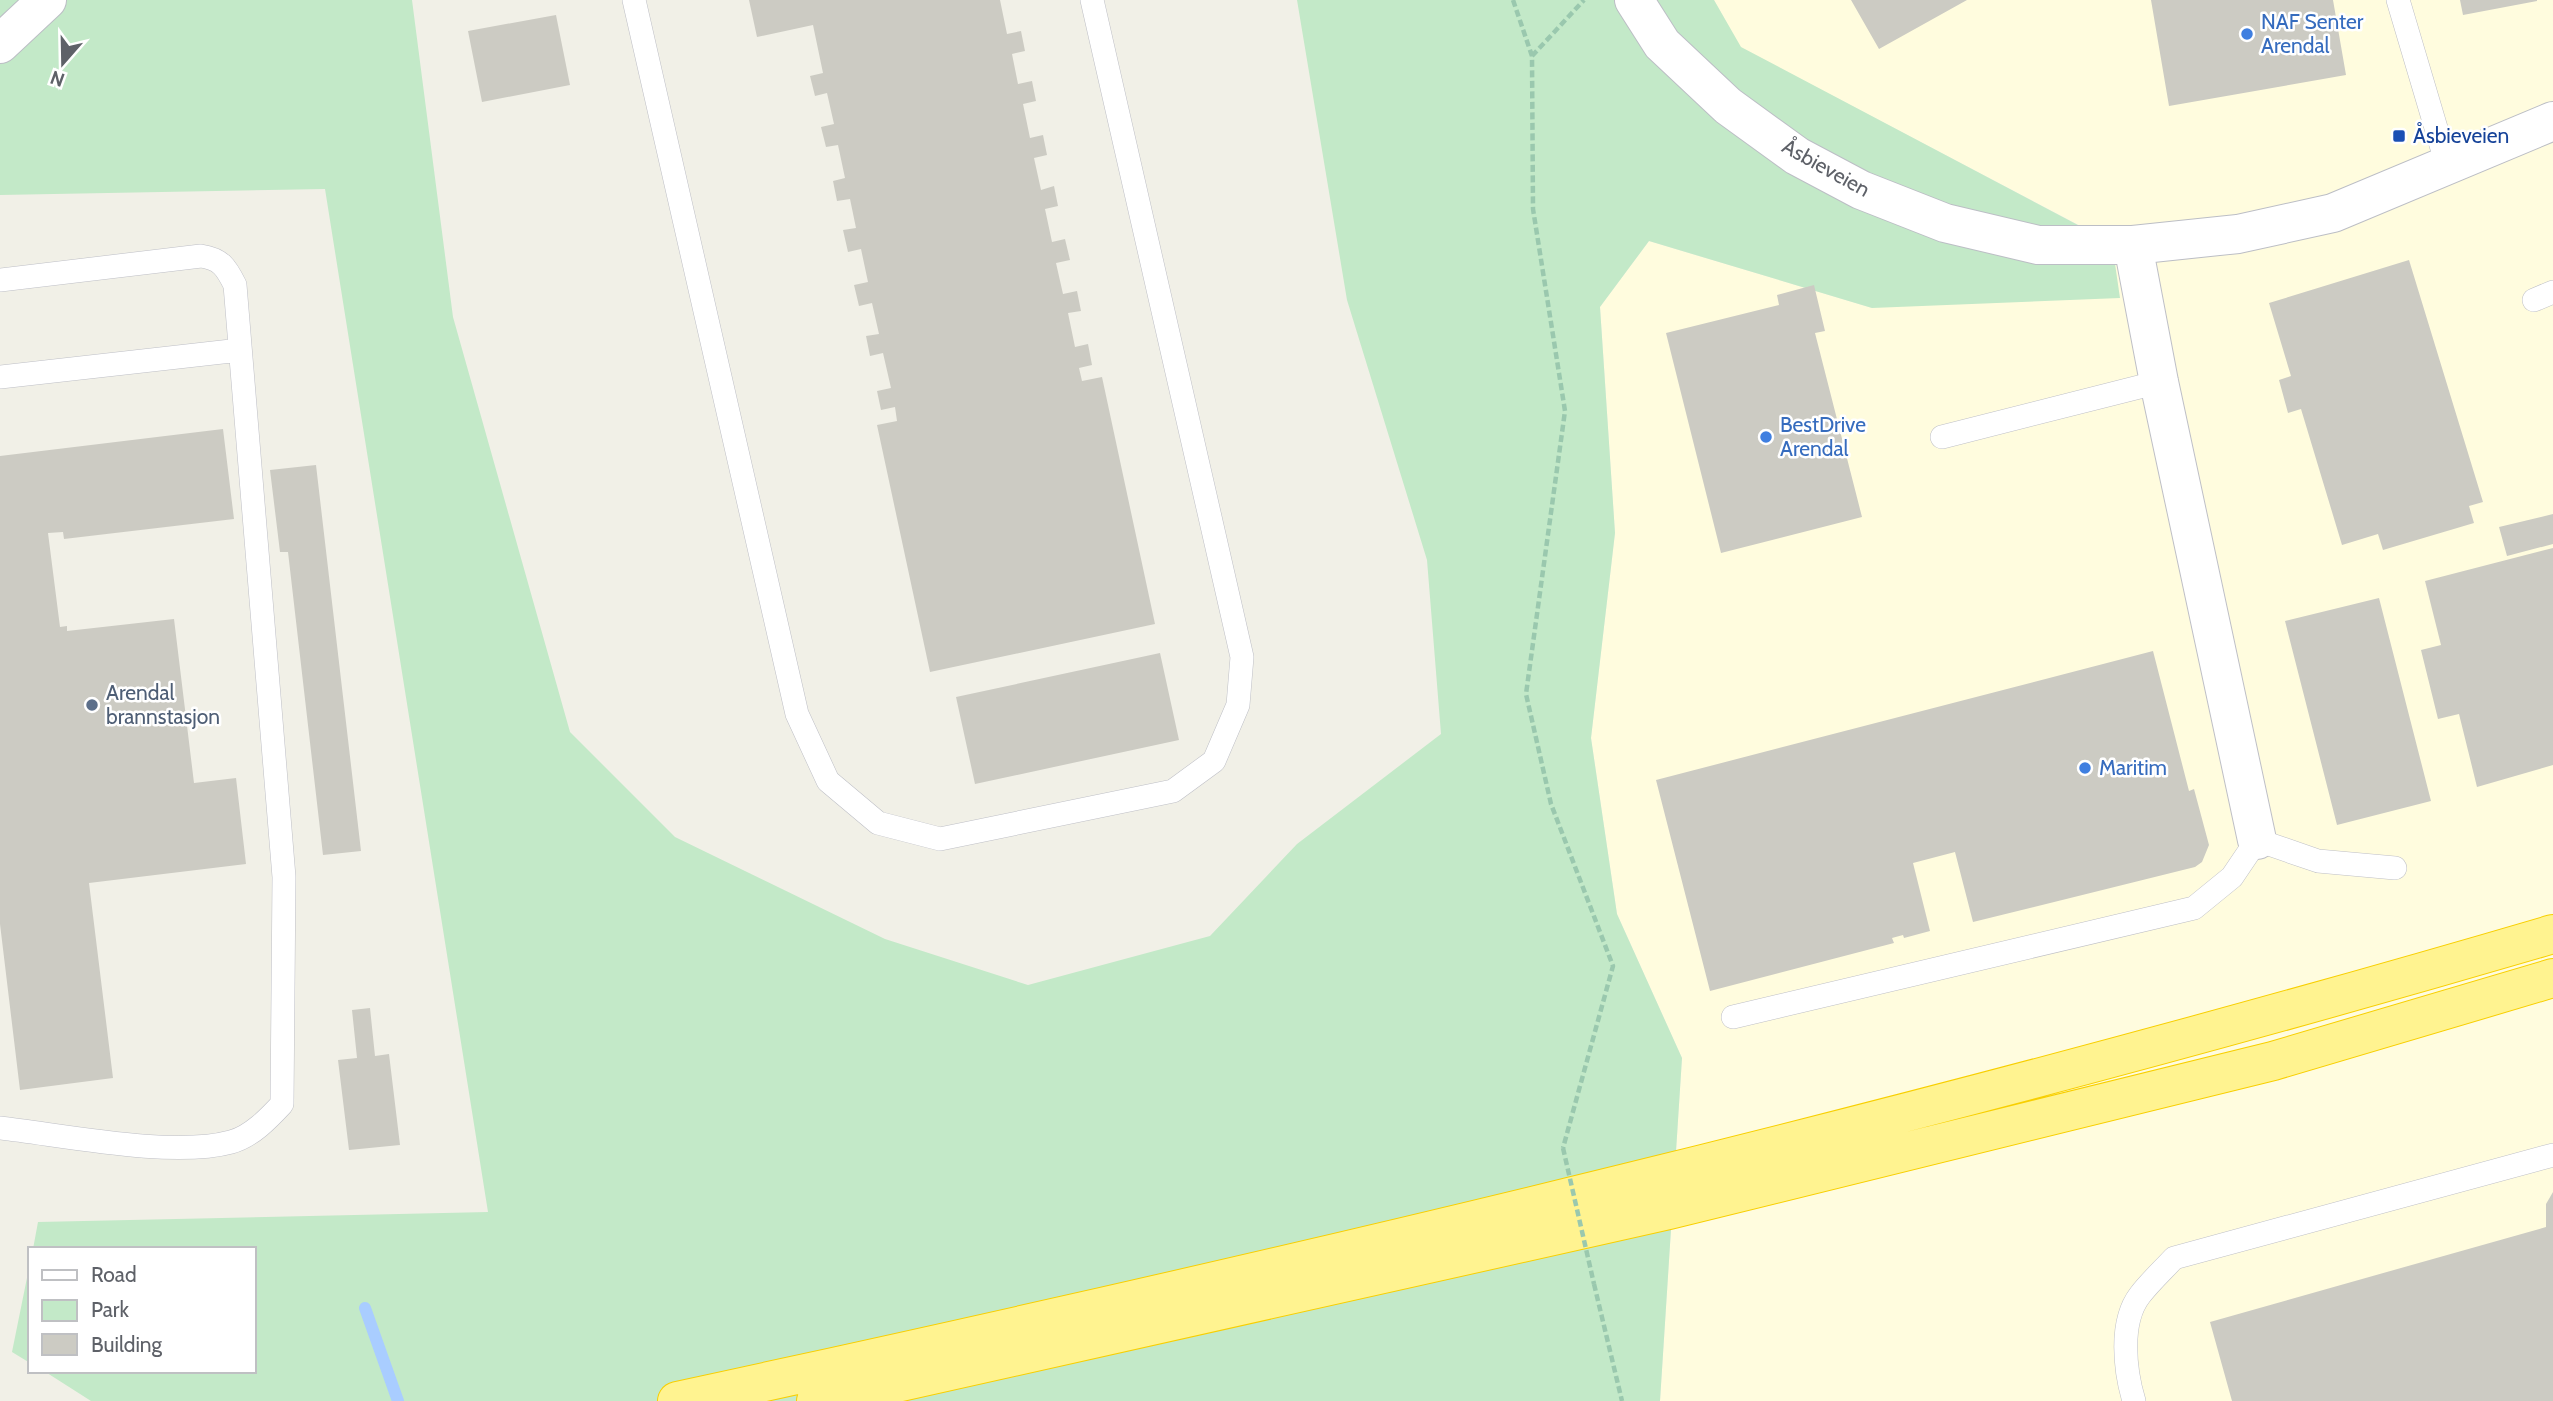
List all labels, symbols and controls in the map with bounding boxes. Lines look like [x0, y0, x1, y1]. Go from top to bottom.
place label: NAF Senter Arendal [2261, 9, 2364, 58]
marker: NAF Senter Arendal [2239, 26, 2255, 42]
north arrow [28, 28, 98, 98]
text: N [47, 65, 68, 92]
place label: Åsbieveien [2413, 122, 2509, 148]
marker: Åsbieveien [2391, 128, 2407, 144]
street label: Åsbieveien [1778, 132, 1875, 202]
place label: BestDrive Arendal [1780, 412, 1866, 461]
marker: BestDrive Arendal [1758, 429, 1774, 445]
place label: Arendal brannstasjon [106, 680, 220, 730]
marker: Arendal brannstasjon [84, 697, 100, 713]
place label: Maritim [2099, 755, 2167, 780]
marker: Maritim [2077, 760, 2093, 776]
legend [28, 1247, 256, 1373]
text: Road [91, 1262, 137, 1287]
text: Park [91, 1297, 129, 1322]
text: Building [91, 1332, 163, 1357]

